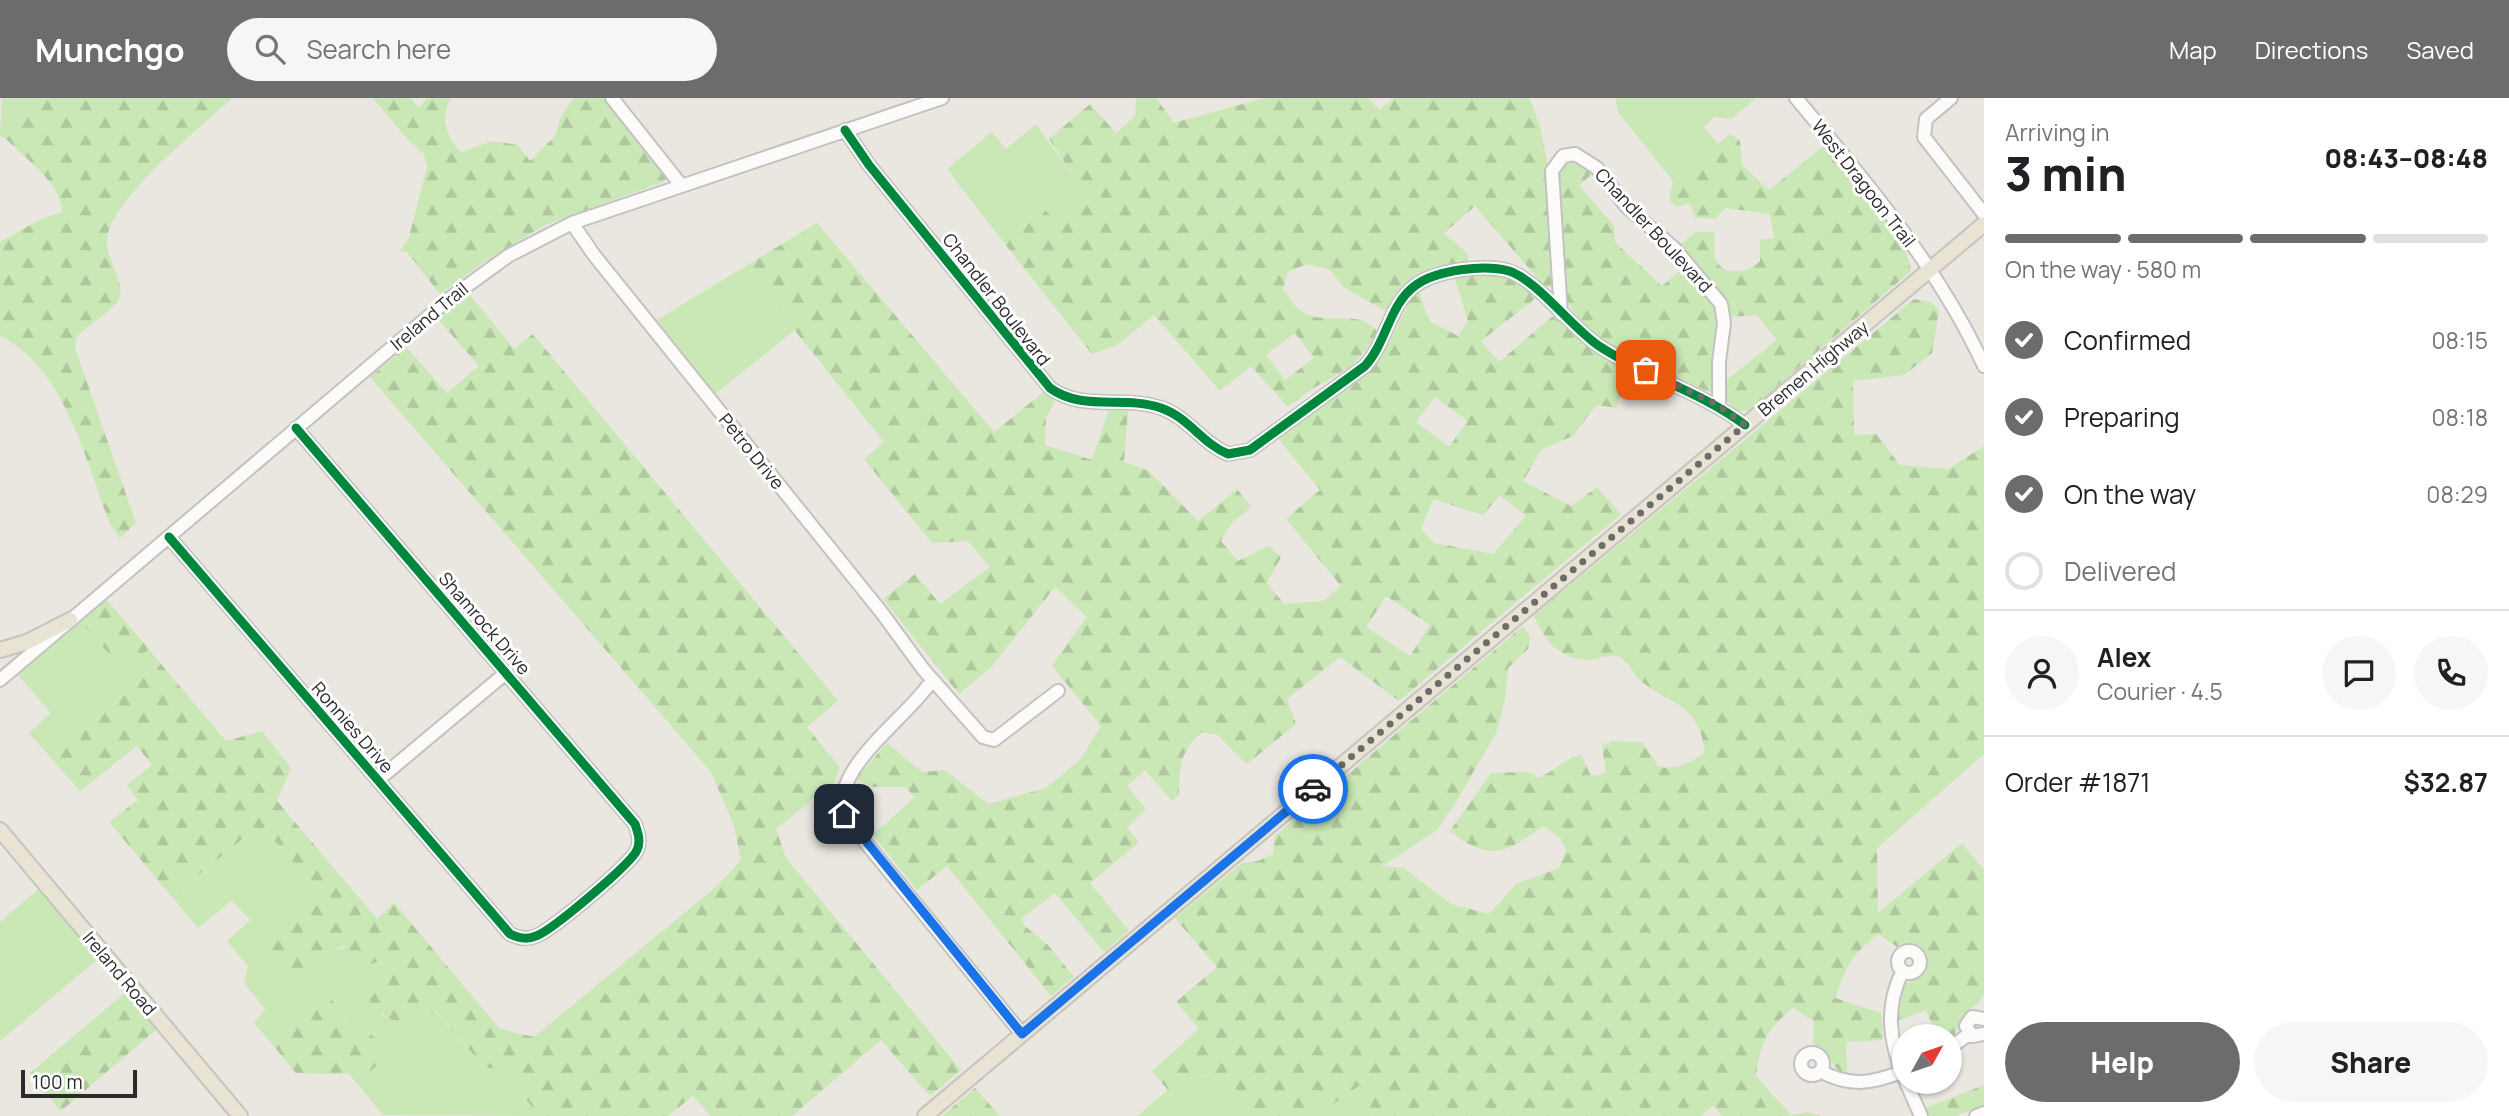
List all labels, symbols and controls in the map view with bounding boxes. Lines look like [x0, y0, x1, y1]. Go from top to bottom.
search box [227, 18, 717, 81]
text: Munchgo [35, 27, 185, 72]
icon: search [251, 30, 289, 68]
text: Search here [307, 31, 451, 67]
text: Map [2169, 33, 2217, 66]
text: Directions [2255, 33, 2368, 66]
text: Saved [2406, 33, 2474, 66]
street label: West Dragoon Trail [1807, 114, 1921, 252]
text: Arriving in [2005, 116, 2110, 148]
text: 08:43–08:48 [2324, 140, 2488, 176]
text: 3 min [2005, 142, 2126, 205]
street label: Chandler Boulevard [1590, 163, 1718, 297]
street label: Chandler Boulevard [938, 228, 1056, 370]
text: On the way · 580 m [2005, 253, 2201, 285]
street label: Ireland Trail [385, 276, 473, 356]
street label: Bremen Highway [1753, 314, 1874, 421]
icon: check [2005, 321, 2043, 359]
text: Confirmed [2064, 322, 2191, 358]
text: 08:15 [2431, 324, 2488, 356]
pin [1616, 340, 1676, 400]
icon: bag [1627, 351, 1665, 389]
icon: check [2005, 398, 2043, 436]
text: Preparing [2064, 399, 2180, 435]
text: 08:18 [2431, 401, 2488, 433]
street label: Petro Drive [714, 408, 790, 494]
icon: check [2005, 475, 2043, 513]
text: On the way [2064, 476, 2196, 512]
text: 08:29 [2426, 478, 2488, 510]
text: Delivered [2064, 553, 2176, 589]
street label: Shamrock Drive [434, 567, 536, 679]
button: person [2005, 636, 2079, 710]
button: chat [2322, 636, 2396, 710]
button: phone [2414, 636, 2488, 710]
text: Alex [2097, 639, 2151, 675]
text: Courier · 4.5 [2097, 675, 2223, 707]
street label: Ronnies Drive [307, 676, 399, 778]
courier [1278, 754, 1348, 824]
text: Order #1871 [2005, 764, 2150, 800]
text: $32.87 [2403, 764, 2488, 800]
icon: car [1294, 770, 1332, 808]
pin [814, 784, 874, 844]
icon: home [825, 795, 863, 833]
street label: Ireland Road [78, 926, 162, 1020]
button: Help [2005, 1022, 2240, 1102]
button: Share [2254, 1022, 2488, 1102]
north arrow [1892, 1024, 1962, 1094]
map controls [1892, 1024, 1962, 1094]
scale bar [21, 1067, 136, 1099]
text: 100 m [32, 1069, 83, 1095]

